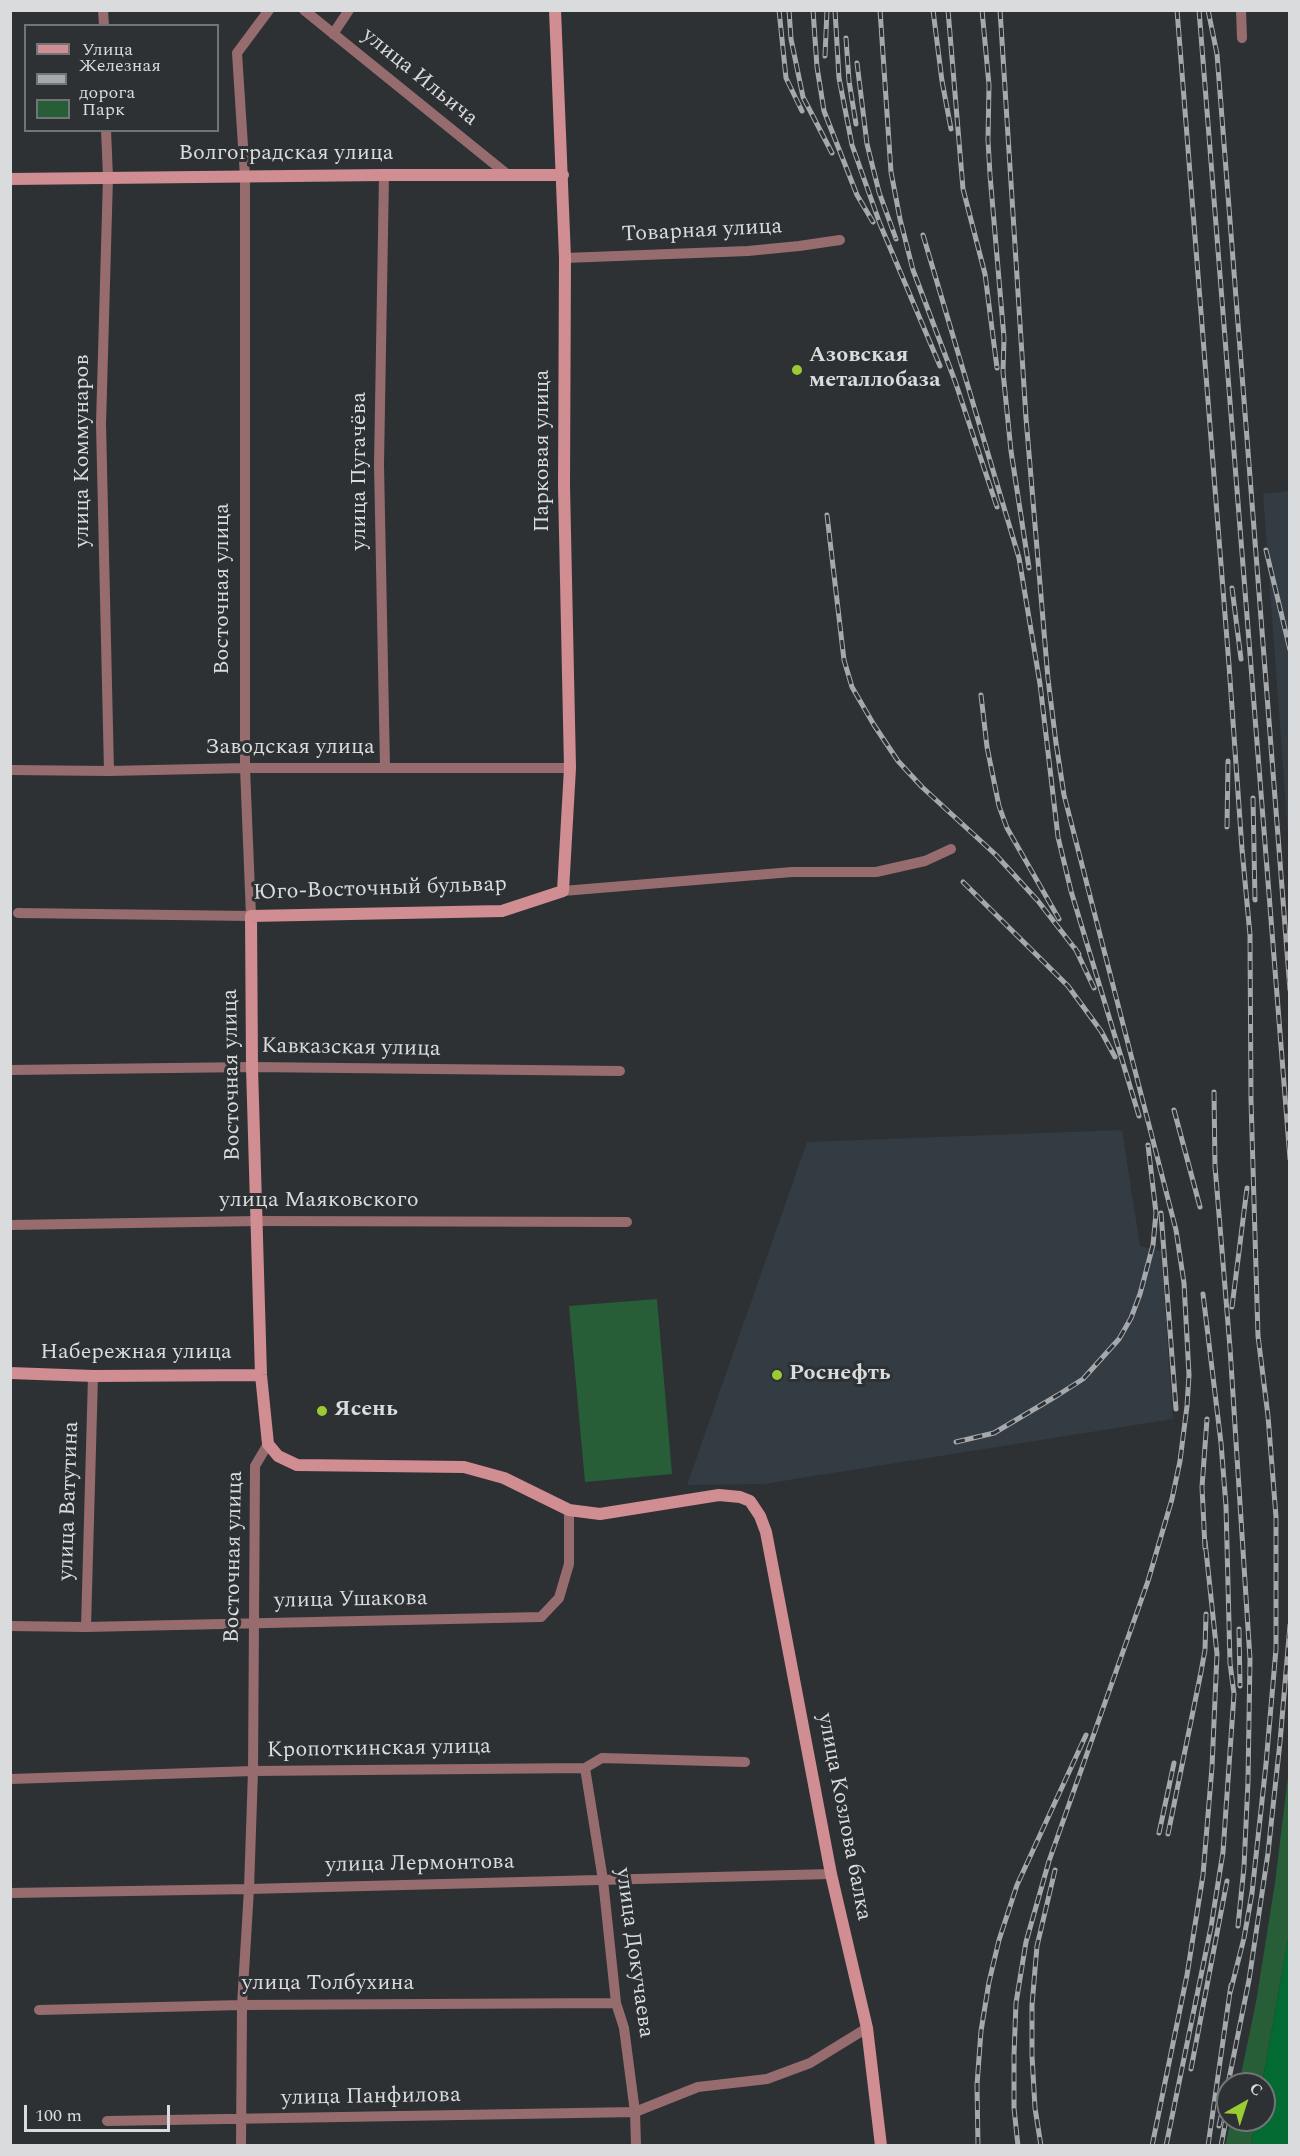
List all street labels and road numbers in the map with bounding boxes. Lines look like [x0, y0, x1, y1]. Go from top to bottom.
street label: улица Ильича [356, 23, 482, 133]
street label: Волгоградская улица [178, 142, 394, 168]
street label: Товарная улица [621, 215, 783, 249]
street label: улица Коммунаров [71, 355, 97, 547]
street label: Парковая улица [531, 369, 557, 533]
street label: улица Пугачёва [348, 392, 374, 550]
street label: Восточная улица [211, 503, 237, 675]
street label: Заводская улица [205, 736, 375, 762]
street label: Юго-Восточный бульвар [253, 872, 507, 908]
street label: Восточная улица [218, 989, 248, 1161]
street label: Кавказская улица [261, 1034, 441, 1064]
street label: улица Маяковского [219, 1189, 419, 1215]
street label: Набережная улица [40, 1341, 232, 1367]
street label: улица Ватутина [54, 1421, 86, 1581]
street label: Восточная улица [220, 1471, 250, 1643]
street label: улица Ушакова [274, 1586, 428, 1616]
street label: улица Козлова балка [810, 1711, 876, 1923]
street label: Кропоткинская улица [267, 1735, 491, 1765]
street label: улица Лермонтова [325, 1850, 515, 1880]
street label: улица Докучаева [608, 1866, 658, 2040]
street label: улица Толбухина [242, 1972, 414, 1998]
street label: улица Панфилова [281, 2083, 461, 2113]

